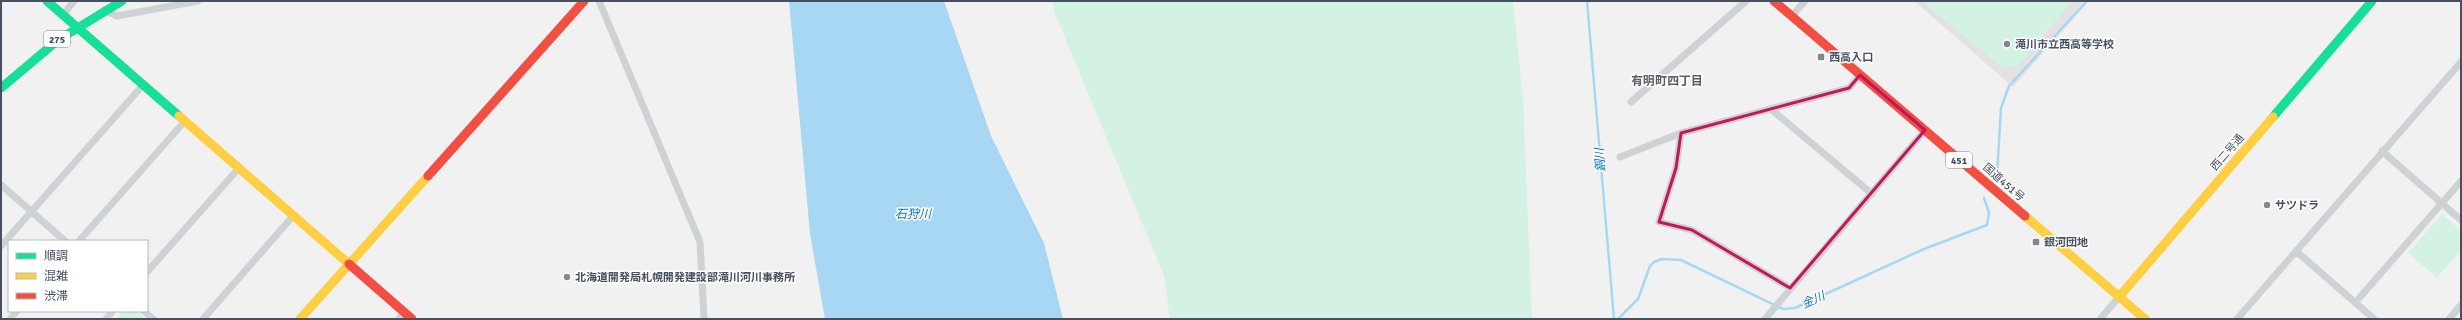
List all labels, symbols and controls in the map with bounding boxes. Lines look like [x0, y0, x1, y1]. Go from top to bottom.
road number: 275 [44, 31, 70, 47]
place label: 滝川市立西高等学校 [2015, 38, 2114, 51]
marker: 滝川市立西高等学校 [2002, 39, 2012, 49]
place label: 西高入口 [1829, 51, 1873, 64]
marker: 西高入口 [1816, 52, 1826, 62]
district label: 有明町四丁目 [1631, 74, 1703, 89]
street label: 西二号通 [2208, 131, 2247, 173]
water label: 銅川 [1592, 145, 1609, 173]
road number: 451 [1946, 152, 1972, 168]
street label: 国道451号 [1980, 161, 2027, 204]
place label: サツドラ [2275, 199, 2319, 212]
marker: サツドラ [2262, 200, 2272, 210]
water label: 石狩川 [895, 207, 933, 222]
place label: 銀河団地 [2044, 236, 2088, 249]
marker: 銀河団地 [2031, 237, 2041, 247]
legend [8, 240, 148, 312]
text: 順調 [44, 249, 68, 264]
text: 混雑 [44, 269, 68, 284]
place label: 北海道開発局札幌開発建設部滝川河川事務所 [575, 271, 795, 284]
marker: 北海道開発局札幌開発建設部滝川河川事務所 [562, 272, 572, 282]
water label: 金川 [1799, 288, 1829, 312]
text: 渋滞 [44, 289, 68, 304]

